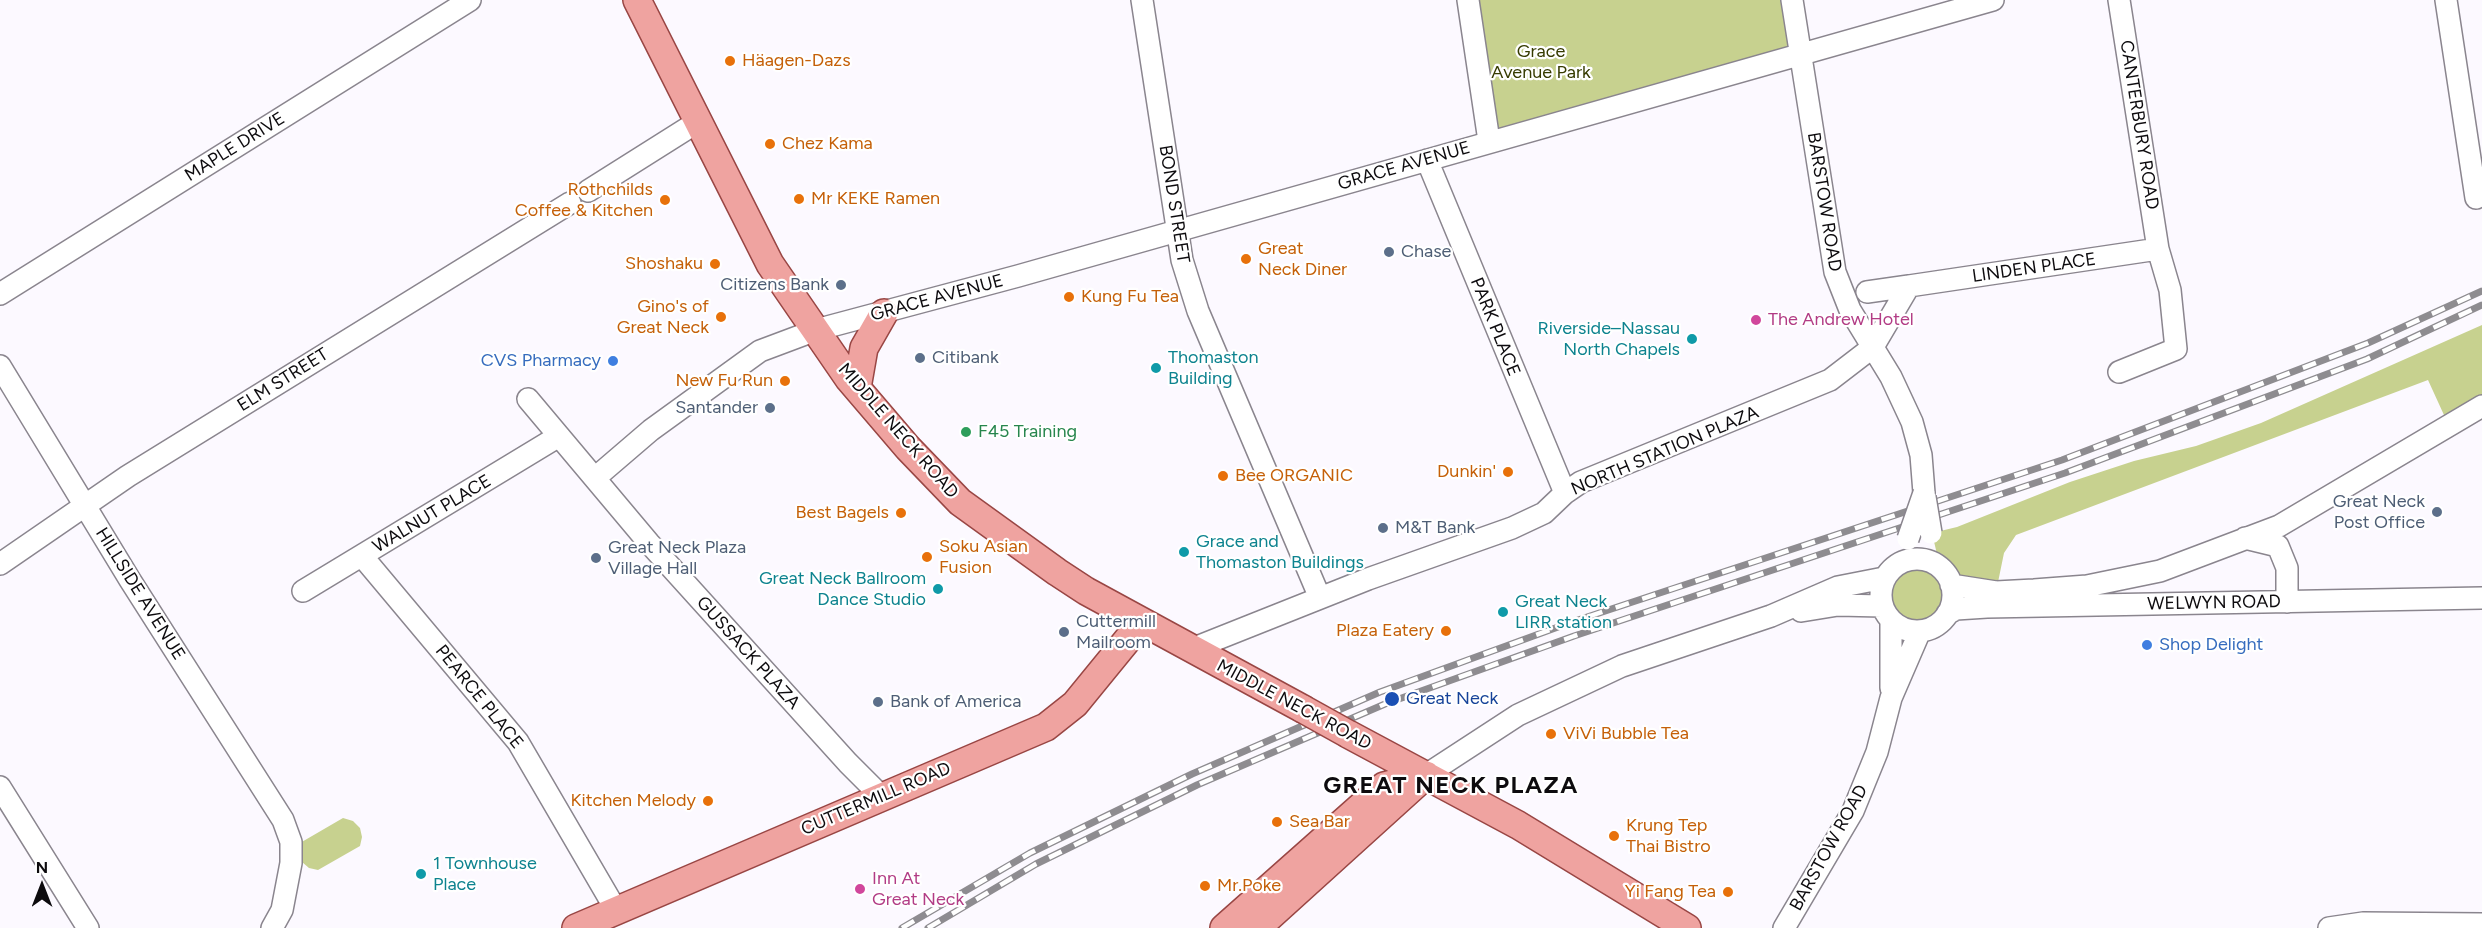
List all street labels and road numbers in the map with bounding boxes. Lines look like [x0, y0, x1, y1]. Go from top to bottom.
street label: CANTERBURY ROAD [2115, 39, 2163, 211]
street label: MAPLE DRIVE [181, 108, 289, 186]
street label: BARSTOW ROAD [1802, 131, 1846, 273]
street label: GRACE AVENUE [1335, 137, 1473, 195]
street label: BOND STREET [1154, 143, 1194, 265]
street label: LINDEN PLACE [1971, 249, 2097, 287]
street label: GRACE AVENUE [868, 270, 1006, 326]
street label: PARK PLACE [1465, 275, 1525, 379]
street label: ELM STREET [234, 343, 332, 417]
street label: MIDDLE NECK ROAD [833, 359, 963, 503]
street label: NORTH STATION PLAZA [1568, 402, 1762, 500]
street label: WALNUT PLACE [369, 470, 495, 558]
street label: HILLSIDE AVENUE [90, 524, 190, 664]
street label: WELWYN ROAD [2147, 591, 2281, 615]
street label: GUSSACK PLAZA [692, 592, 804, 714]
street label: PEARCE PLACE [430, 641, 528, 753]
street label: MIDDLE NECK ROAD [1213, 655, 1375, 755]
street label: CUTTERMILL ROAD [798, 758, 954, 840]
street label: BARSTOW ROAD [1785, 781, 1873, 915]

